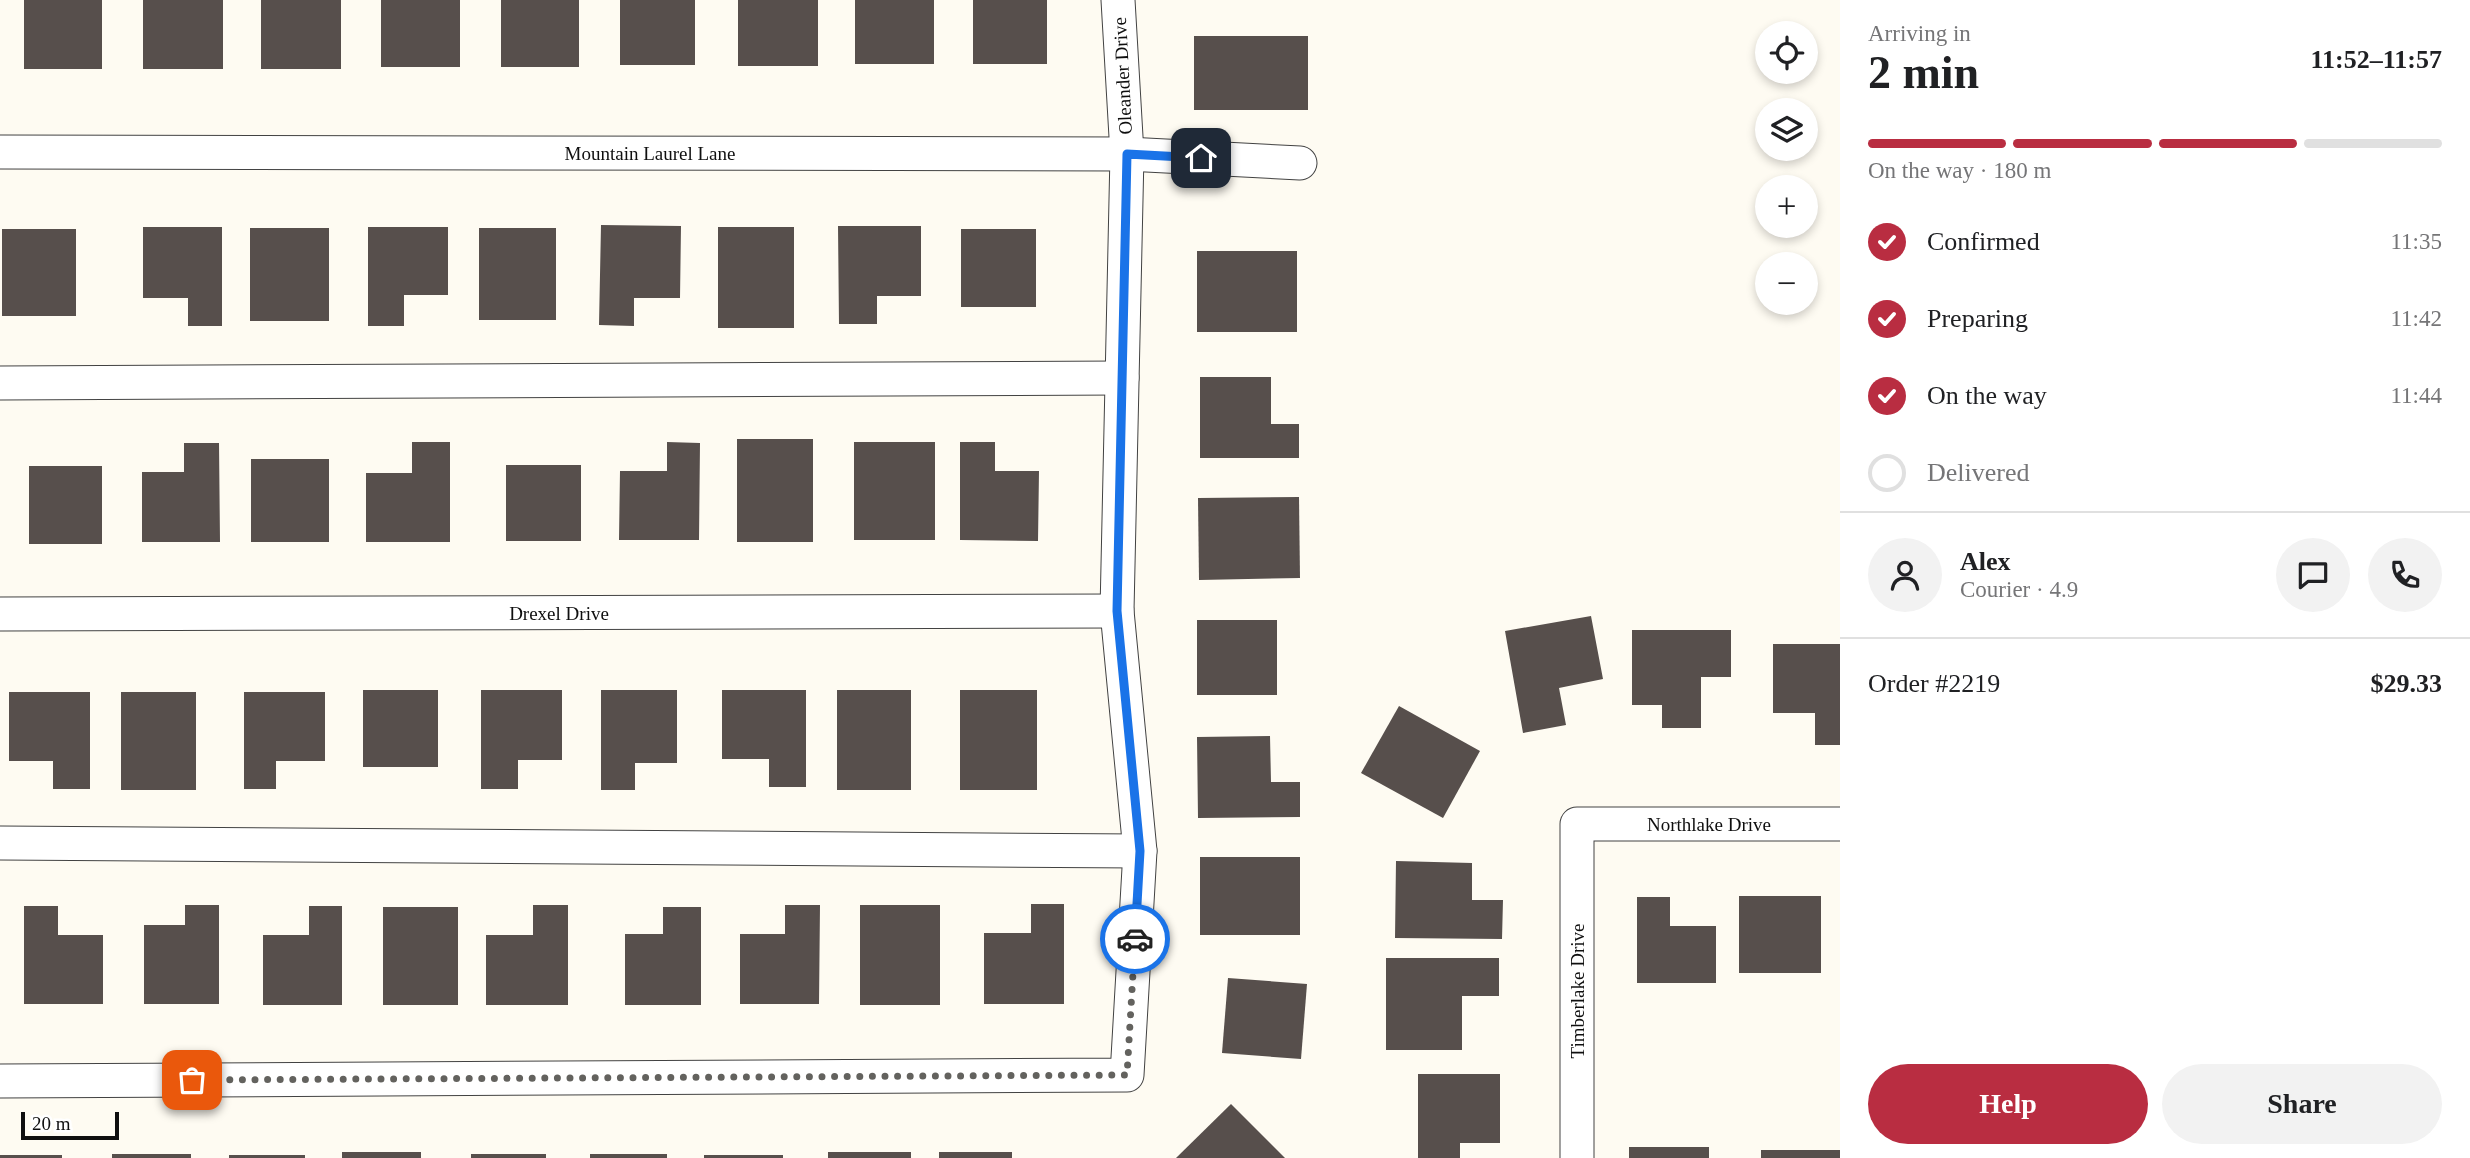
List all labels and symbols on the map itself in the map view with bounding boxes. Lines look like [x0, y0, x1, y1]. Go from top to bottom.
street label: Oleander Drive [1109, 17, 1136, 135]
pin [1171, 128, 1231, 188]
street label: Mountain Laurel Lane [565, 143, 735, 164]
street label: Drexel Drive [509, 603, 609, 624]
street label: Northlake Drive [1647, 814, 1771, 835]
courier [1100, 904, 1170, 974]
street label: Timberlake Drive [1567, 924, 1588, 1058]
pin [162, 1050, 222, 1110]
scale bar [21, 1109, 119, 1141]

